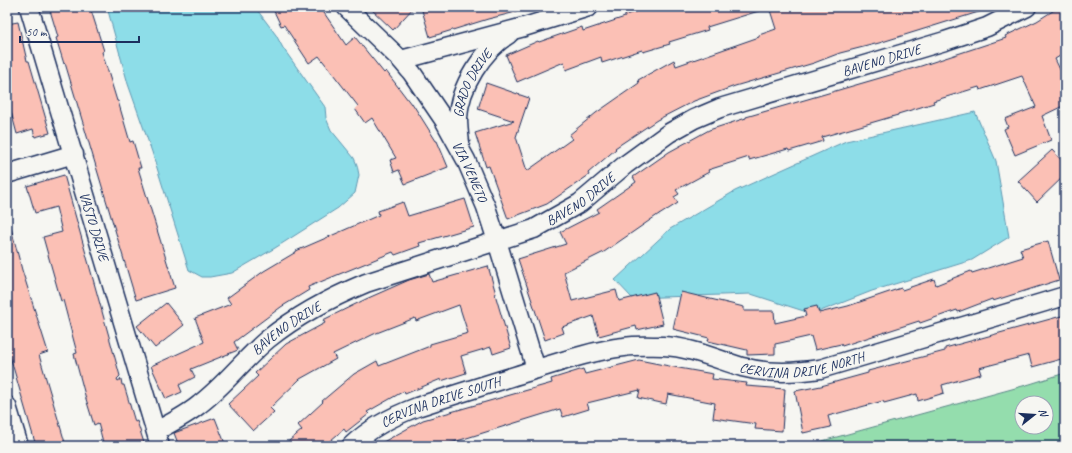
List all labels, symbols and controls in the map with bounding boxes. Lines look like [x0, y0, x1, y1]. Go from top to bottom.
scale bar [20, 18, 139, 44]
text: 50 m [26, 24, 48, 40]
street label: BAVENO DRIVE [840, 40, 925, 80]
street label: GRADO DRIVE [450, 45, 497, 118]
street label: VIA VENETO [448, 138, 492, 206]
street label: BAVENO DRIVE [543, 168, 621, 230]
street label: VASTO DRIVE [76, 190, 113, 265]
street label: BAVENO DRIVE [248, 297, 326, 359]
street label: CERVINA DRIVE NORTH [738, 348, 868, 381]
street label: CERVINA DRIVE SOUTH [378, 372, 504, 431]
north arrow [1014, 395, 1054, 435]
text: N [1036, 407, 1052, 419]

